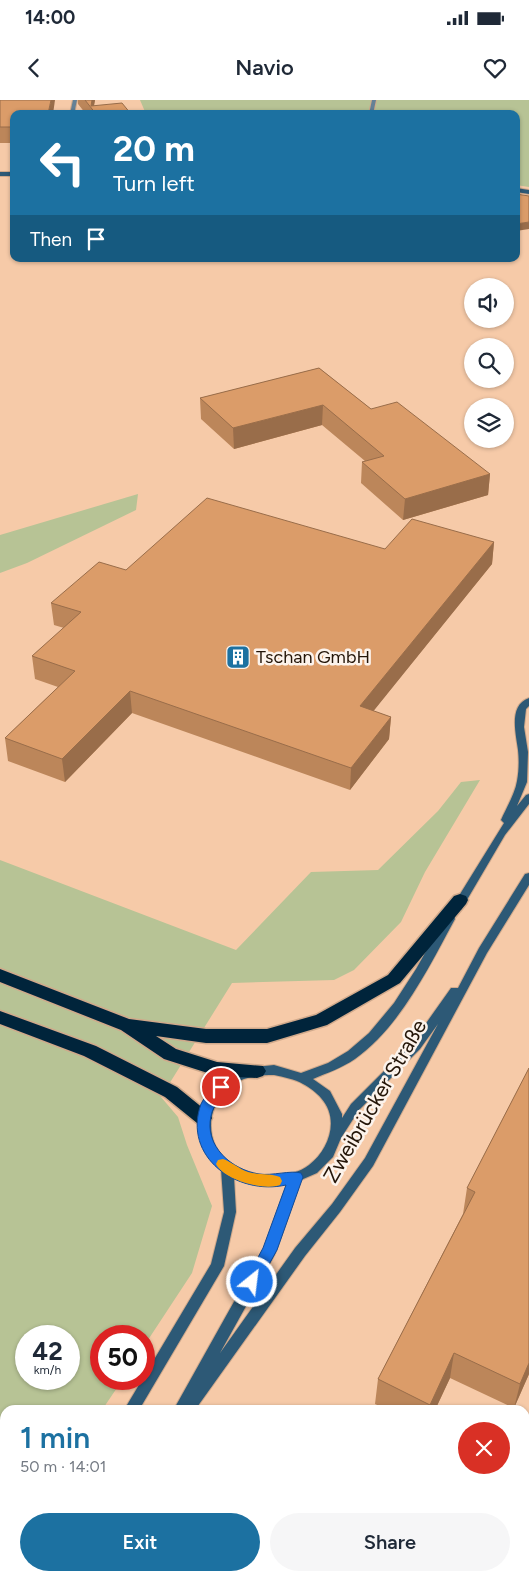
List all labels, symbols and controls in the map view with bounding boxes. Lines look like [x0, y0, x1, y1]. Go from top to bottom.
text: 14:00 [25, 6, 75, 29]
icon: back [20, 54, 48, 82]
text: Navio [235, 54, 294, 81]
icon: heart [481, 54, 509, 82]
text: 20 m [113, 128, 195, 170]
icon: left [30, 130, 95, 195]
text: Turn left [113, 170, 195, 197]
icon: arrive [82, 225, 110, 253]
text: Then [30, 228, 72, 251]
map controls [464, 278, 514, 448]
button: sound [464, 278, 514, 328]
button: search [464, 338, 514, 388]
button: layers [464, 398, 514, 448]
building icon: Tschan GmbH [225, 644, 251, 670]
place label: Tschan GmbH [256, 646, 370, 668]
street label: Zweibrücker Straße [318, 1015, 431, 1187]
pin [200, 1066, 242, 1108]
icon: arrive [207, 1073, 235, 1101]
position arrow [225, 1255, 277, 1307]
speed limit sign: 50 [90, 1325, 155, 1390]
text: 42 [32, 1336, 63, 1366]
text: km/h [34, 1363, 61, 1377]
text: 1 min [20, 1419, 90, 1456]
button: close [458, 1422, 510, 1474]
text: 50 m · 14:01 [20, 1457, 106, 1476]
button: Exit [20, 1513, 260, 1571]
button: Share [270, 1513, 510, 1571]

